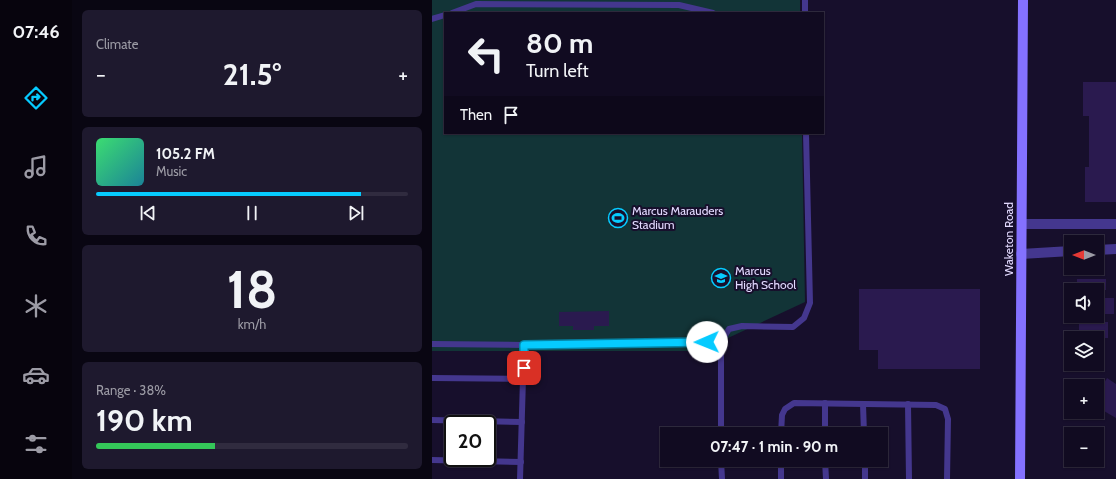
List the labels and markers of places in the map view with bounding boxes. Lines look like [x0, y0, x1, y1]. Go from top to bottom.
place label: Marcus Marauders Stadium [632, 203, 723, 232]
sports icon: Marcus Marauders Stadium [607, 207, 629, 229]
place label: Marcus High School [735, 263, 796, 292]
school or university icon: Marcus High School [710, 267, 732, 289]
pin [507, 351, 541, 385]

